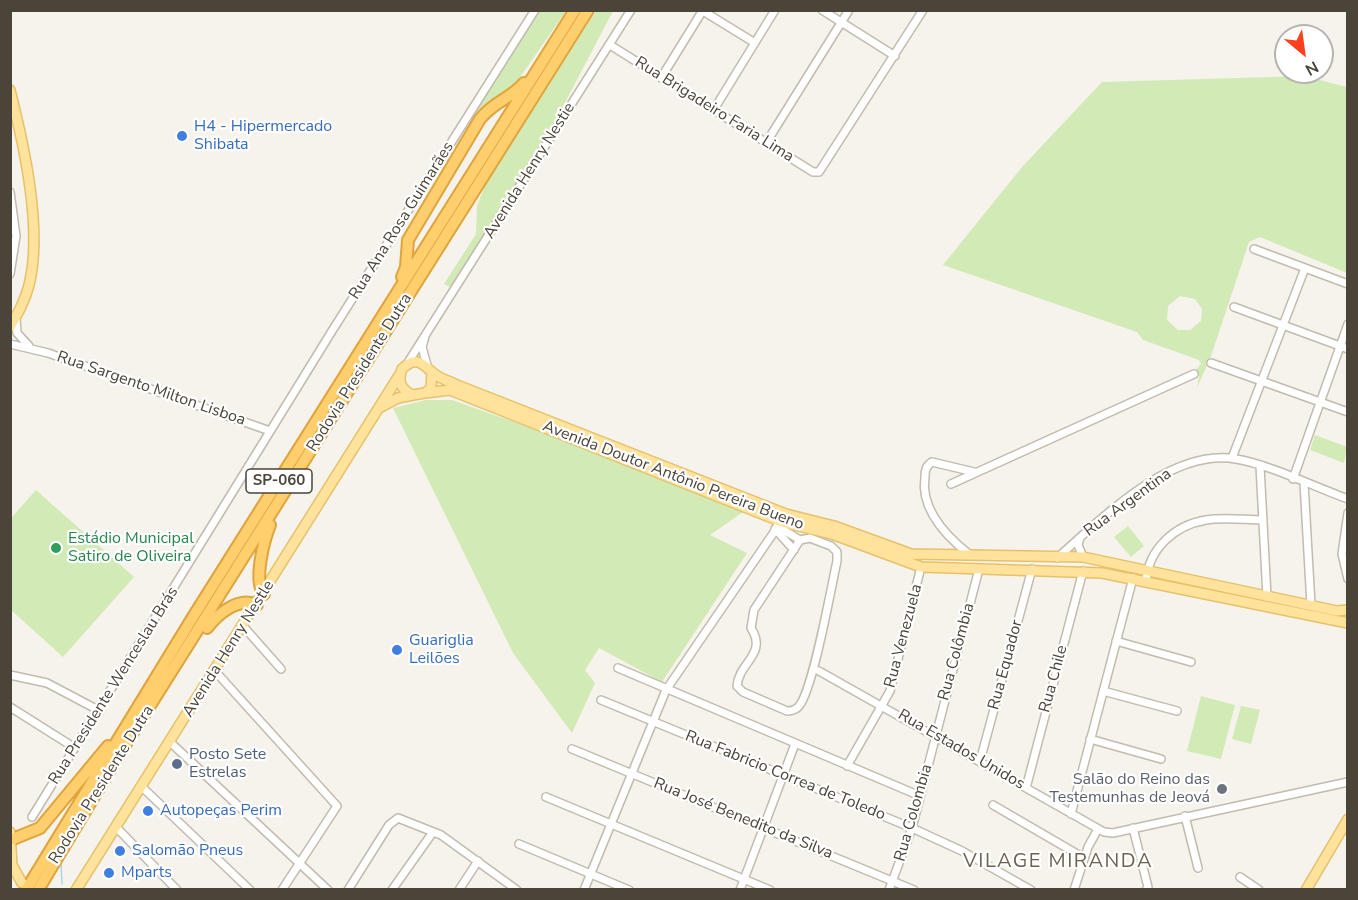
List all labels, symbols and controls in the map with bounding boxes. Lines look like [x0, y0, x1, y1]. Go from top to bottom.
north arrow [1274, 24, 1334, 84]
street label: Rua Brigadeiro Faria Lima [631, 53, 797, 167]
text: N [1301, 55, 1322, 81]
street label: Avenida Henry Nestie [480, 99, 580, 243]
place label: H4 - Hipermercado Shibata [194, 117, 332, 155]
marker: H4 - Hipermercado Shibata [175, 129, 189, 143]
street label: Rua Ana Rosa Guimarães [346, 139, 458, 303]
street label: Rodovia Presidente Dutra [303, 290, 417, 456]
street label: Rua Sargento Milton Lisboa [54, 348, 248, 430]
street label: Avenida Doutor Antônio Pereira Bueno [540, 417, 806, 535]
street label: Rua Argentina [1081, 465, 1175, 541]
road number: SP-060 [246, 469, 312, 493]
place label: Estádio Municipal Satiro de Oliveira [68, 529, 194, 567]
marker: Estádio Municipal Satiro de Oliveira [49, 541, 63, 555]
street label: Avenida Henry Nestle [179, 577, 279, 721]
street label: Rua Venezuela [881, 582, 927, 690]
street label: Rua Presidente Wenceslau Brás [45, 584, 183, 788]
street label: Rua Colômbia [935, 601, 979, 703]
street label: Rua Equador [985, 618, 1027, 712]
place label: Guariglia Leilões [409, 631, 474, 669]
marker: Guariglia Leilões [390, 643, 404, 657]
street label: Rua Chile [1036, 643, 1072, 715]
street label: Rodovia Presidente Dutra [45, 702, 159, 868]
street label: Rua Estados Unidos [894, 706, 1028, 794]
street label: Rua Fabricio Correa de Toledo [682, 727, 888, 825]
place label: Posto Sete Estrelas [189, 745, 266, 783]
marker: Posto Sete Estrelas [170, 757, 184, 771]
street label: Rua Colombia [891, 762, 937, 864]
place label: Salão do Reino das Testemunhas de Jeová [1049, 770, 1210, 808]
street label: Rua José Benedito da Silva [651, 774, 835, 864]
marker: Salão do Reino das Testemunhas de Jeová [1215, 782, 1229, 796]
place label: Autopeças Perim [160, 801, 282, 821]
marker: Autopeças Perim [141, 804, 155, 818]
place label: Salomão Pneus [132, 841, 243, 861]
marker: Salomão Pneus [113, 844, 127, 858]
district label: VILAGE MIRANDA [963, 850, 1153, 874]
place label: Mparts [121, 863, 172, 883]
marker: Mparts [102, 866, 116, 880]

